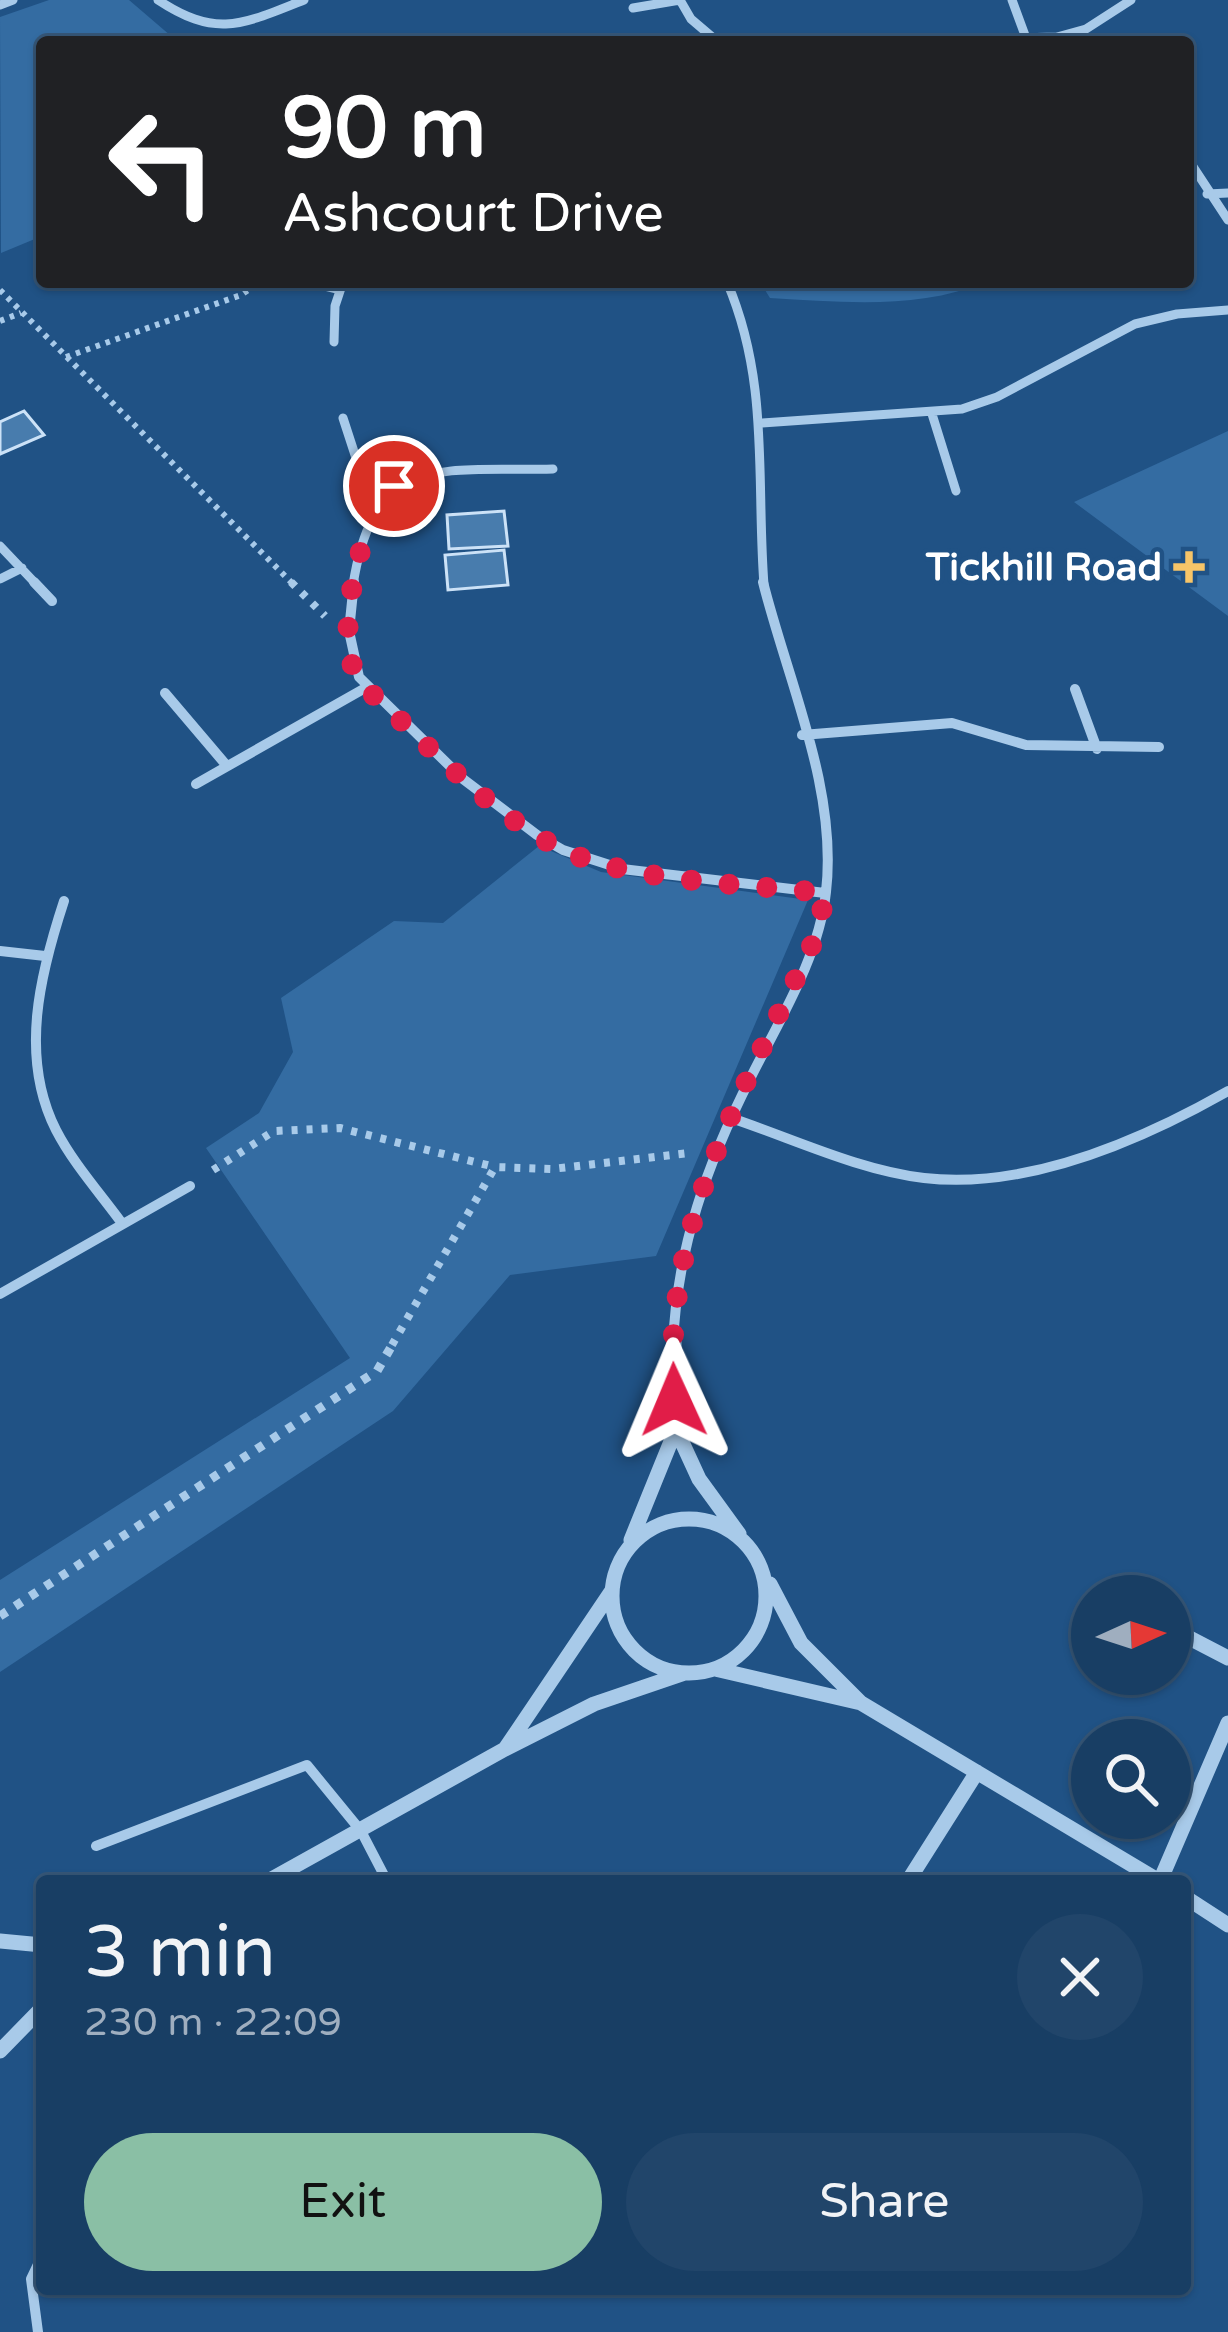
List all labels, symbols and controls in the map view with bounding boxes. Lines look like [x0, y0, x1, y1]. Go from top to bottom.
text: 90 m [282, 79, 486, 180]
icon: left [84, 84, 240, 240]
text: Ashcourt Drive [282, 181, 664, 246]
pin [343, 435, 445, 537]
icon: arrive [361, 453, 427, 519]
place label: Tickhill Road [925, 544, 1162, 591]
marker: Tickhill Road [1173, 551, 1205, 583]
position arrow [611, 1337, 737, 1463]
north arrow [1071, 1575, 1191, 1695]
map controls [1071, 1575, 1191, 1839]
button: search [1071, 1719, 1191, 1839]
text: 3 min [84, 1910, 276, 1997]
button: close [1017, 1914, 1143, 2040]
text: 230 m · 22:09 [84, 1999, 342, 2046]
button: Exit [84, 2133, 602, 2271]
button: Share [626, 2133, 1143, 2271]

